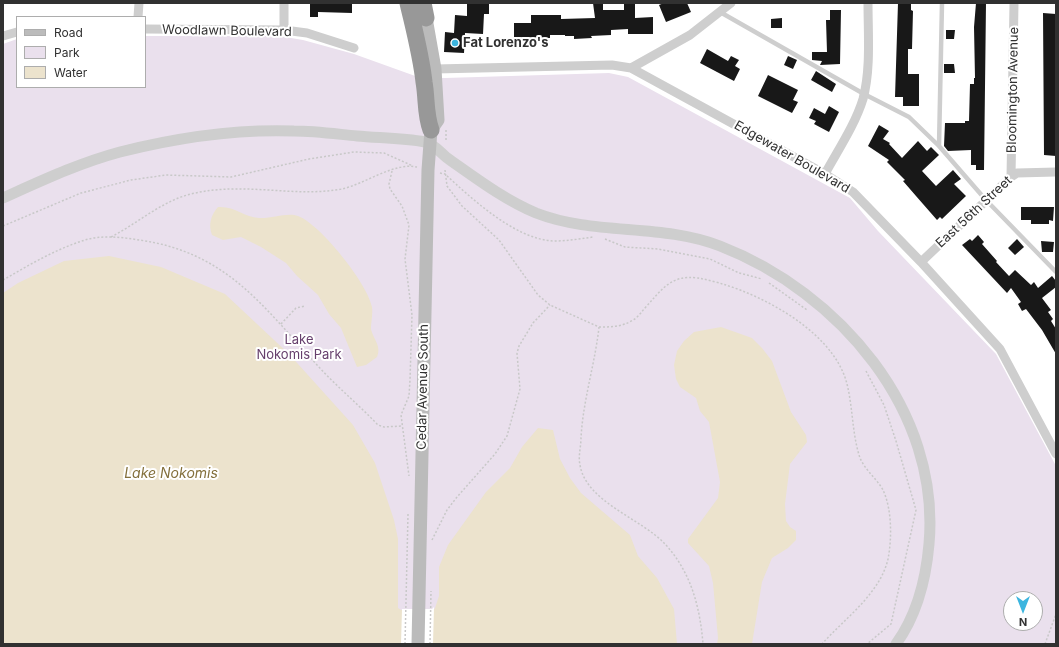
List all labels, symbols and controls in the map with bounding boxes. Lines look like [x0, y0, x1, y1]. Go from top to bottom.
legend [16, 16, 146, 88]
street label: Woodlawn Boulevard [162, 22, 292, 40]
text: Road [54, 25, 83, 40]
street label: Bloomington Avenue [1004, 27, 1022, 153]
place label: Fat Lorenzo's [463, 35, 548, 51]
marker: Fat Lorenzo's [450, 38, 460, 48]
text: Park [54, 45, 80, 60]
text: Water [54, 65, 87, 80]
street label: Edgewater Boulevard [731, 118, 853, 196]
street label: East 56th Street [933, 173, 1015, 251]
street label: Cedar Avenue South [414, 324, 432, 450]
park label: Lake Nokomis Park [256, 332, 342, 363]
water label: Lake Nokomis [124, 466, 218, 482]
north arrow [1003, 591, 1043, 631]
text: N [1019, 615, 1027, 629]

